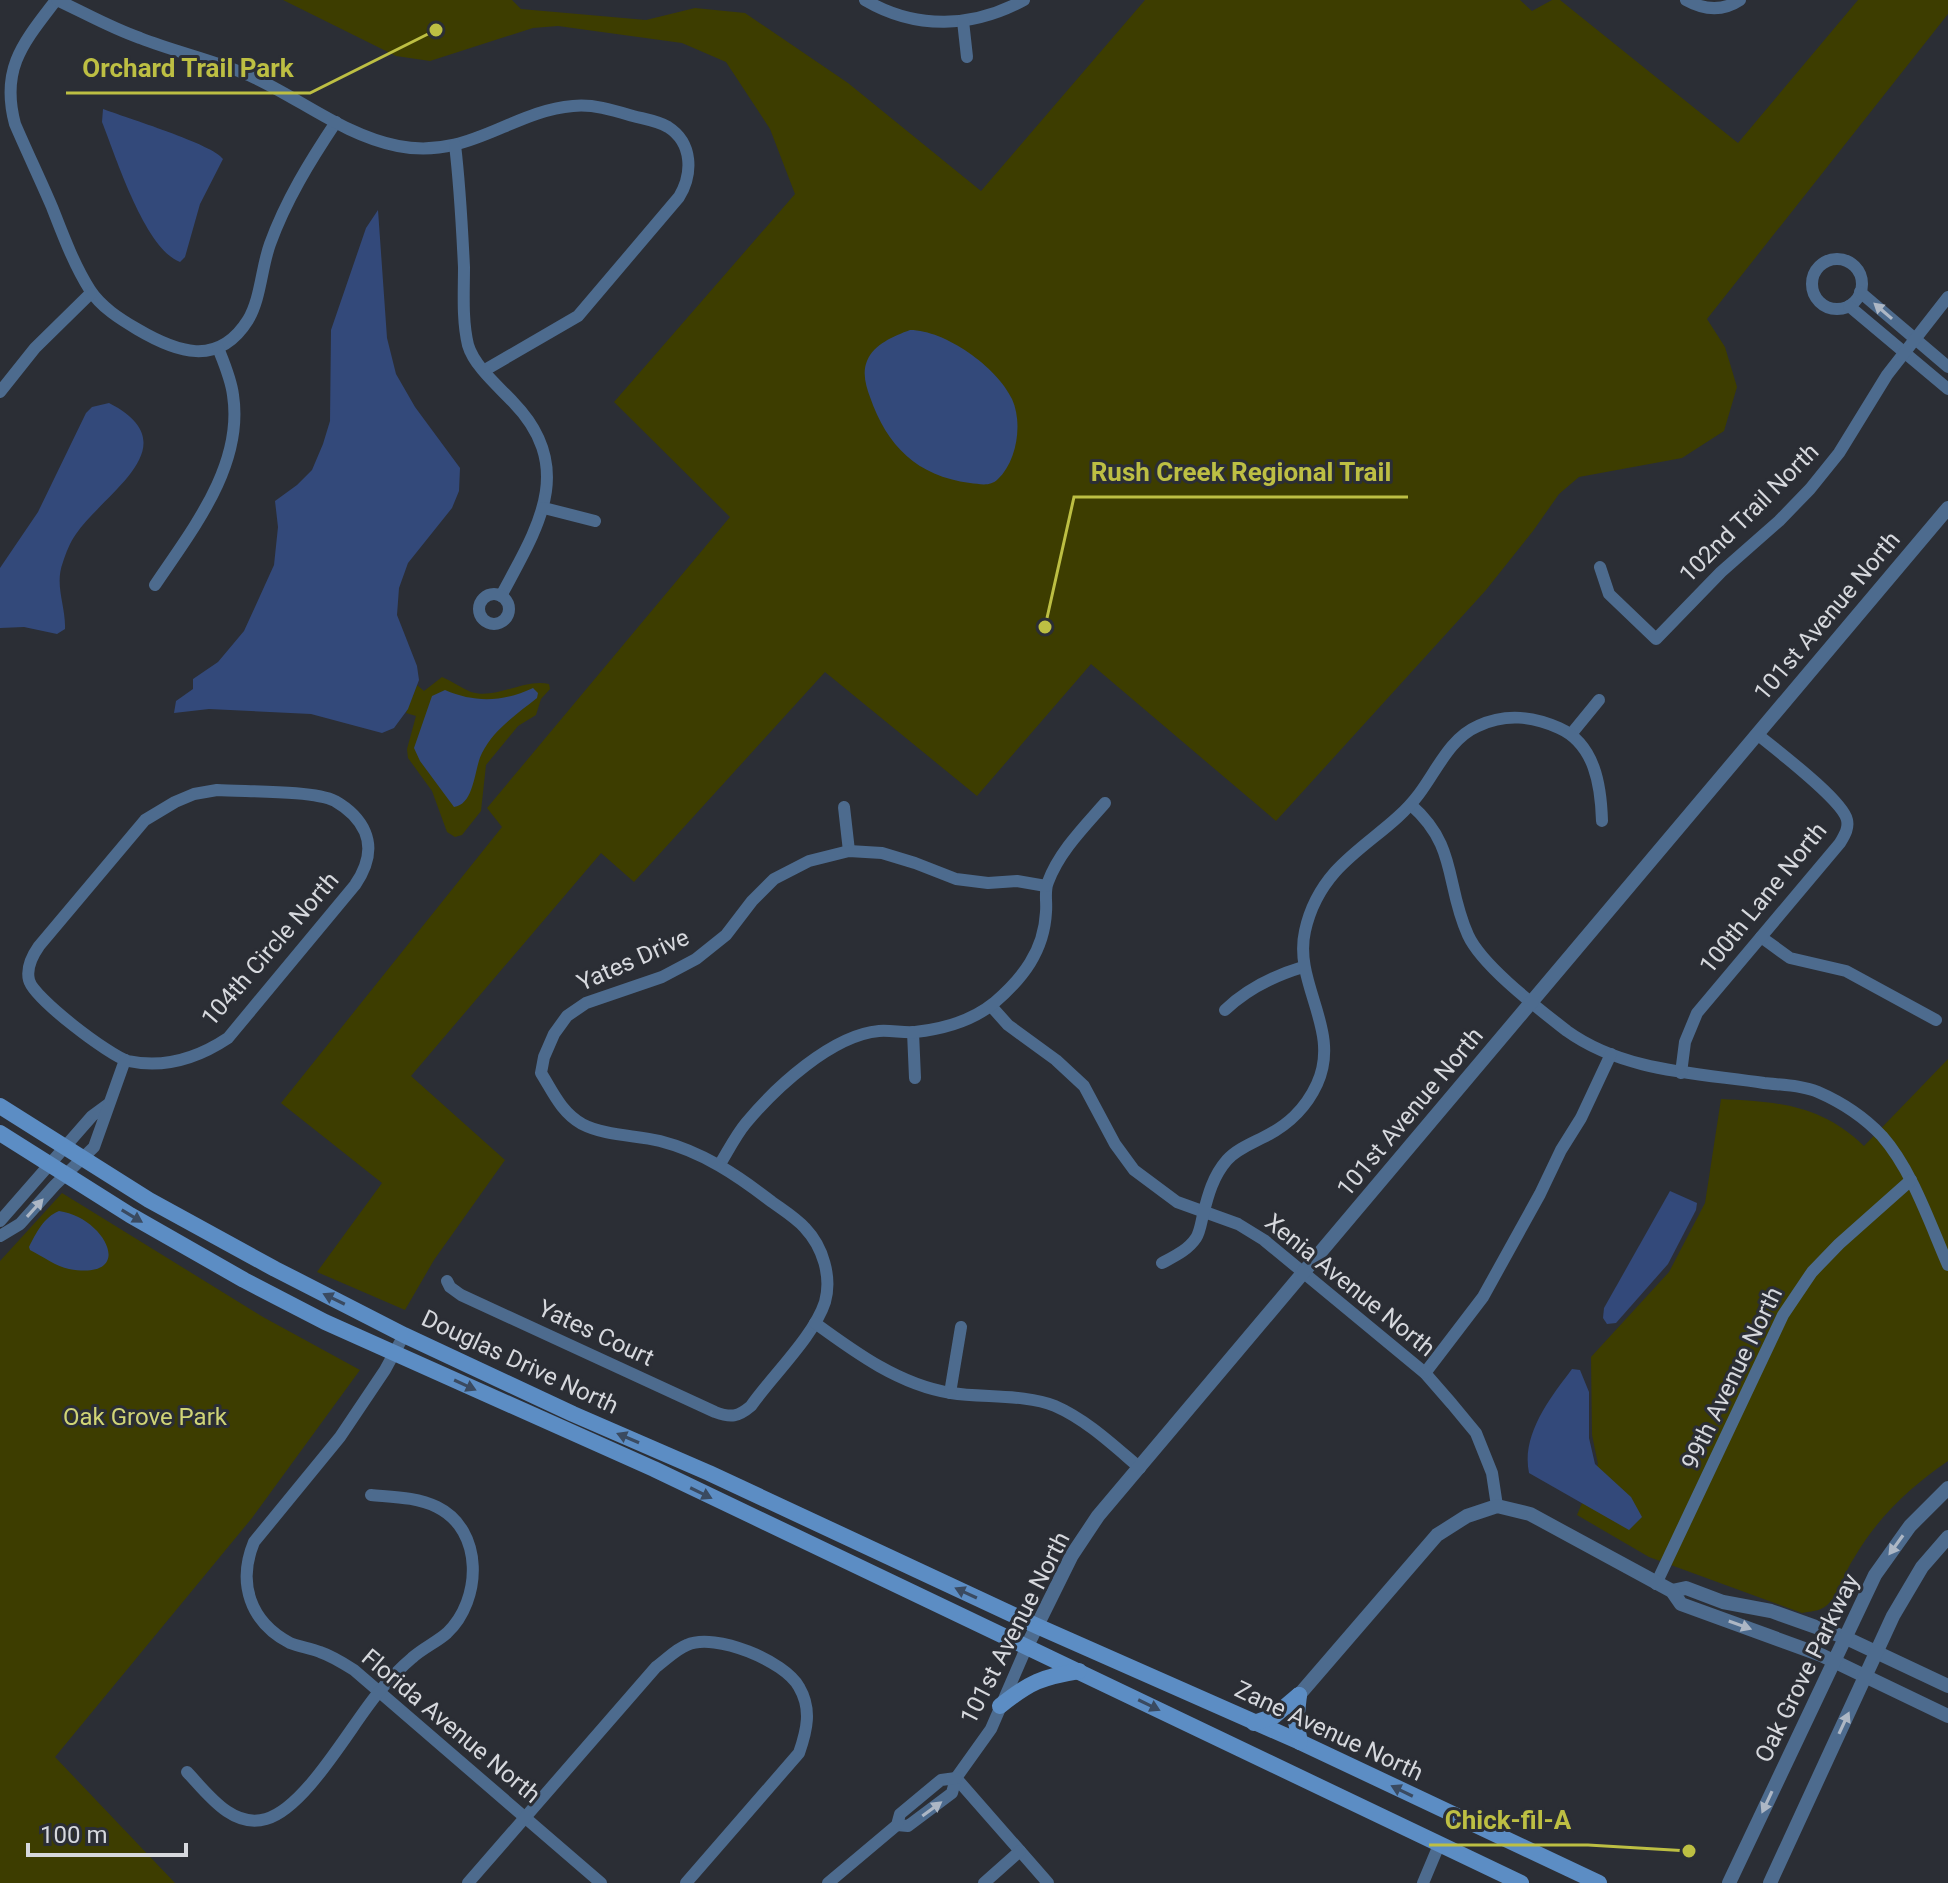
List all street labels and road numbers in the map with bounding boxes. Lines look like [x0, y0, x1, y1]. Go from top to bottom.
street label: 102nd Trail North [1674, 438, 1824, 588]
street label: 101st Avenue North [1748, 526, 1906, 706]
street label: 100th Lane North [1694, 817, 1832, 979]
street label: 104th Circle North [196, 866, 344, 1032]
street label: Yates Drive [573, 923, 693, 997]
street label: 101st Avenue North [1331, 1022, 1489, 1202]
street label: Xenia Avenue North [1259, 1208, 1441, 1362]
street label: 99th Avenue North [1676, 1282, 1788, 1474]
street label: Yates Court [534, 1294, 659, 1372]
street label: Douglas Drive North [417, 1304, 623, 1420]
street label: 101st Avenue North [954, 1527, 1076, 1729]
street label: Oak Grove Parkway [1749, 1569, 1865, 1767]
street label: Florida Avenue North [356, 1643, 546, 1809]
street label: Zane Avenue North [1230, 1675, 1428, 1787]

